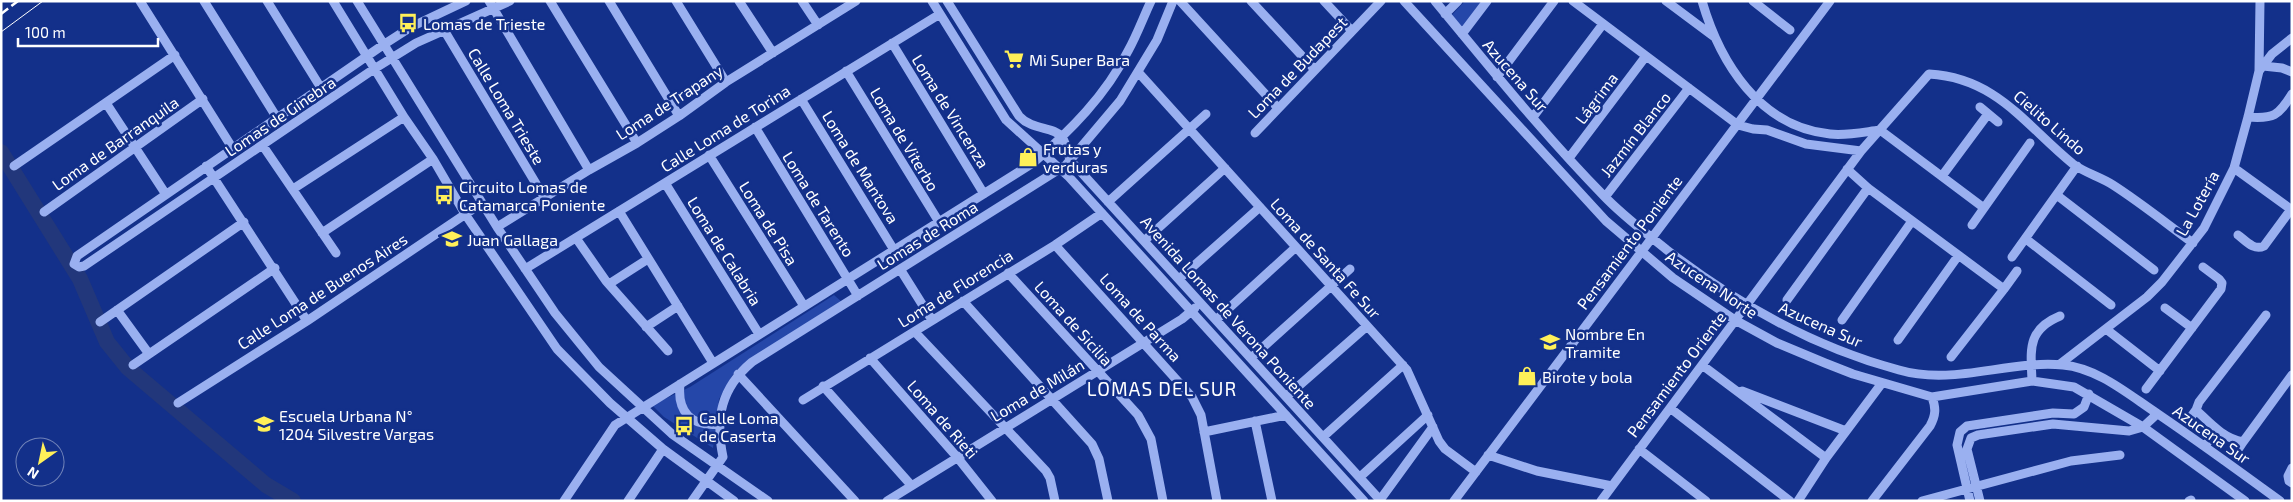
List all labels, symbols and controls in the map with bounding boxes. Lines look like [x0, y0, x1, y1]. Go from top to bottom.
bus stop icon: Lomas de Trieste [397, 12, 419, 34]
street label: Loma de Budapest [1244, 12, 1350, 122]
place label: Lomas de Trieste [423, 14, 545, 33]
scale bar [18, 15, 158, 47]
text: 100 m [25, 23, 66, 41]
street label: Azucena Sur [1479, 35, 1553, 116]
street label: Calle Loma Trieste [465, 44, 549, 168]
supermarket icon: Mi Super Bara [1003, 48, 1025, 70]
place label: Mi Super Bara [1029, 50, 1130, 69]
street label: Loma de Vincenza [908, 51, 994, 171]
street label: Loma de Trapany [612, 60, 726, 144]
street label: Lágrima [1571, 69, 1621, 127]
street label: Lomas de Ginebra [221, 72, 339, 160]
street label: Calle Loma de Torina [657, 80, 793, 176]
street label: Loma de Viterbo [867, 84, 943, 194]
street label: Cielito Lindo [2010, 86, 2090, 158]
street label: Jazmín Blanco [1596, 88, 1674, 180]
street label: Loma de Barranquila [48, 92, 182, 194]
street label: Loma de Mantova [819, 107, 903, 227]
place label: Frutas y verduras [1043, 139, 1108, 176]
shop icon: Frutas y verduras [1017, 146, 1039, 168]
street label: Loma de Tarento [779, 148, 859, 260]
street label: La Lotería [2171, 167, 2223, 239]
street label: Pensamiento Poniente [1572, 171, 1686, 313]
place label: Circuito Lomas de Catamarca Poniente [459, 177, 605, 214]
street label: Loma de Pisa [736, 178, 802, 268]
bus stop icon: Circuito Lomas de Catamarca Poniente [433, 184, 455, 206]
street label: Loma de Calabria [684, 193, 766, 309]
street label: Loma de Santa Fe Sur [1267, 194, 1385, 323]
street label: Lomas de Roma [873, 197, 981, 273]
street label: Avenida Lomas de Verona Poniente [1137, 212, 1321, 412]
school or university icon: Juan Gallaga [441, 228, 463, 250]
street label: Calle Loma de Buenos Aires [233, 229, 411, 353]
place label: Juan Gallaga [467, 230, 558, 249]
street label: Loma de Florencia [894, 245, 1016, 331]
street label: Azucena Norte [1662, 246, 1762, 322]
street label: Loma de Parma [1096, 269, 1186, 365]
street label: Loma de Sicilia [1031, 277, 1117, 369]
street label: Azucena Sur [1776, 297, 1866, 351]
street label: Pensamiento Oriente [1623, 307, 1729, 441]
place label: Nombre En Tramite [1565, 324, 1645, 361]
school or university icon: Nombre En Tramite [1539, 331, 1561, 353]
street label: Loma de Milán [987, 355, 1087, 425]
shop icon: Birote y bola [1516, 365, 1538, 387]
place label: Birote y bola [1542, 367, 1633, 386]
street label: Loma de Rieti [904, 376, 982, 462]
district label: LOMAS DEL SUR [1087, 377, 1237, 400]
street label: Azucena Sur [2170, 400, 2255, 468]
place label: Escuela Urbana N° 1204 Silvestre Vargas [279, 406, 434, 443]
place label: Calle Loma de Caserta [699, 408, 779, 445]
school or university icon: Escuela Urbana N° 1204 Silvestre Vargas [253, 413, 275, 435]
bus stop icon: Calle Loma de Caserta [673, 415, 695, 437]
north arrow [15, 437, 65, 487]
text: N [24, 463, 42, 483]

